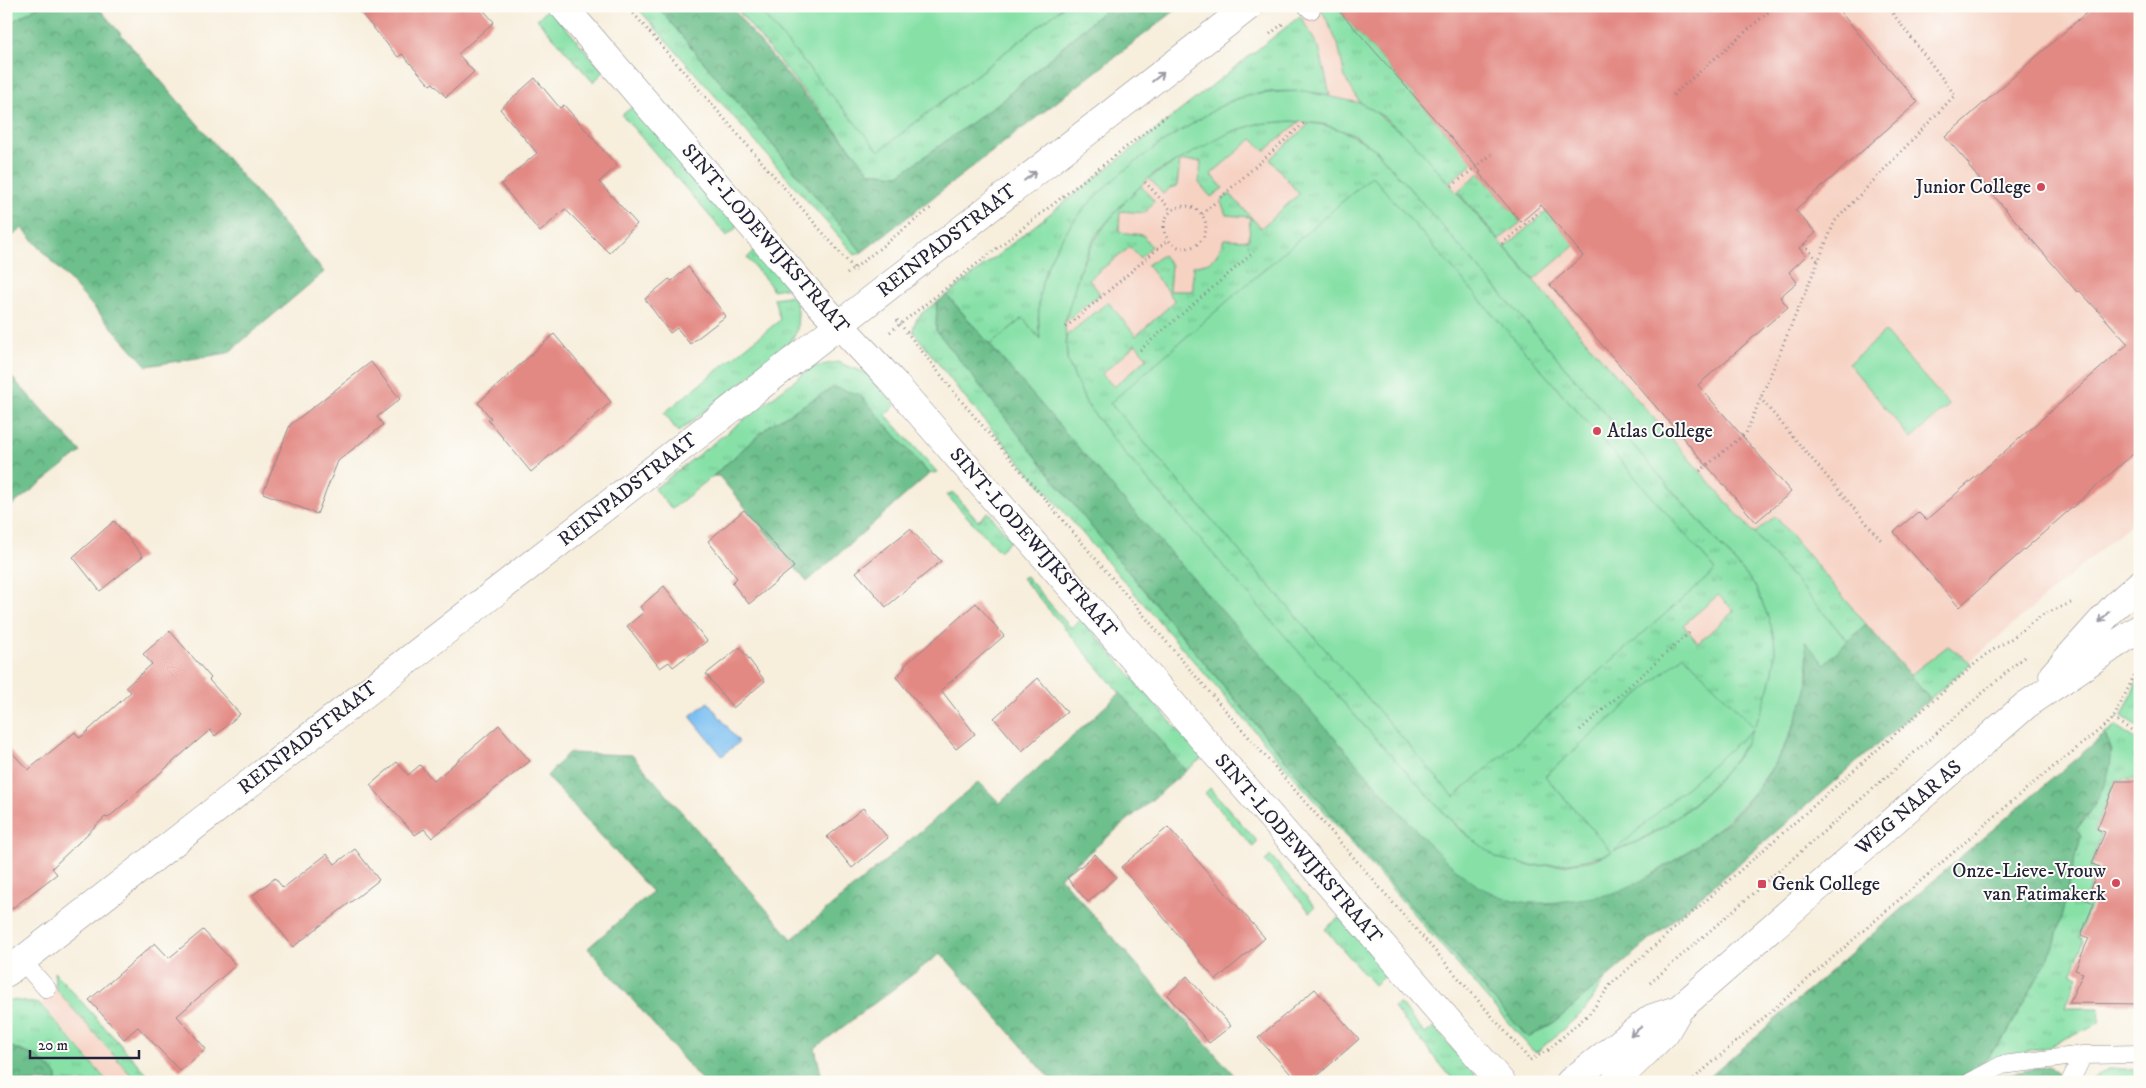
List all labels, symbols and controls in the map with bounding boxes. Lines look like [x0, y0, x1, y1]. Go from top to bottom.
one-way arrow [1151, 71, 1164, 82]
street label: SINT-LODEWIJKSTRAAT [676, 139, 854, 339]
one-way arrow [1023, 171, 1036, 182]
place label: Junior College [1914, 175, 2031, 200]
street label: REINPADSTRAAT [872, 179, 1022, 303]
marker: Junior College [2035, 181, 2047, 193]
place label: Atlas College [1607, 419, 1713, 444]
marker: Atlas College [1591, 425, 1603, 437]
street label: REINPADSTRAAT [553, 428, 703, 552]
street label: SINT-LODEWIJKSTRAAT [944, 443, 1122, 643]
one-way arrow [2099, 611, 2110, 624]
street label: REINPADSTRAAT [233, 676, 383, 800]
street label: SINT-LODEWIJKSTRAAT [1209, 749, 1387, 949]
street label: WEG NAAR AS [1850, 755, 1967, 862]
place label: Onze-Lieve-Vrouw van Fatimakerk [1952, 859, 2106, 907]
place label: Genk College [1772, 872, 1880, 897]
marker: Onze-Lieve-Vrouw van Fatimakerk [2110, 877, 2122, 889]
marker: Genk College [1756, 878, 1768, 890]
one-way arrow [1630, 1025, 1643, 1036]
scale bar [30, 1028, 139, 1060]
text: 20 m [38, 1036, 68, 1055]

